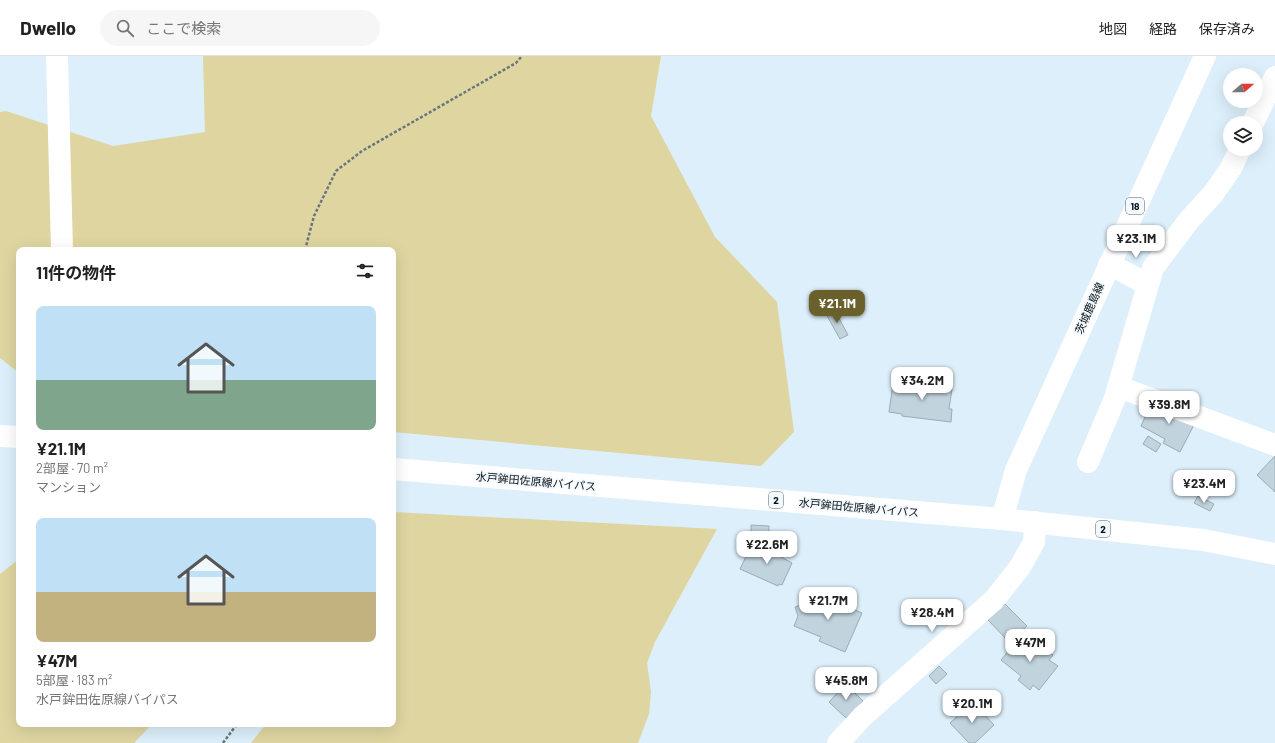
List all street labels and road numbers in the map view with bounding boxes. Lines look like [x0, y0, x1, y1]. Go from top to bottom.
road number: 18 [1126, 198, 1144, 214]
street label: 茨城鹿島線 [1072, 280, 1106, 336]
street label: 水戸鉾田佐原線バイパス [475, 469, 597, 493]
road number: 2 [769, 492, 783, 508]
street label: 水戸鉾田佐原線バイパス [798, 495, 920, 519]
road number: 2 [1096, 521, 1110, 537]

